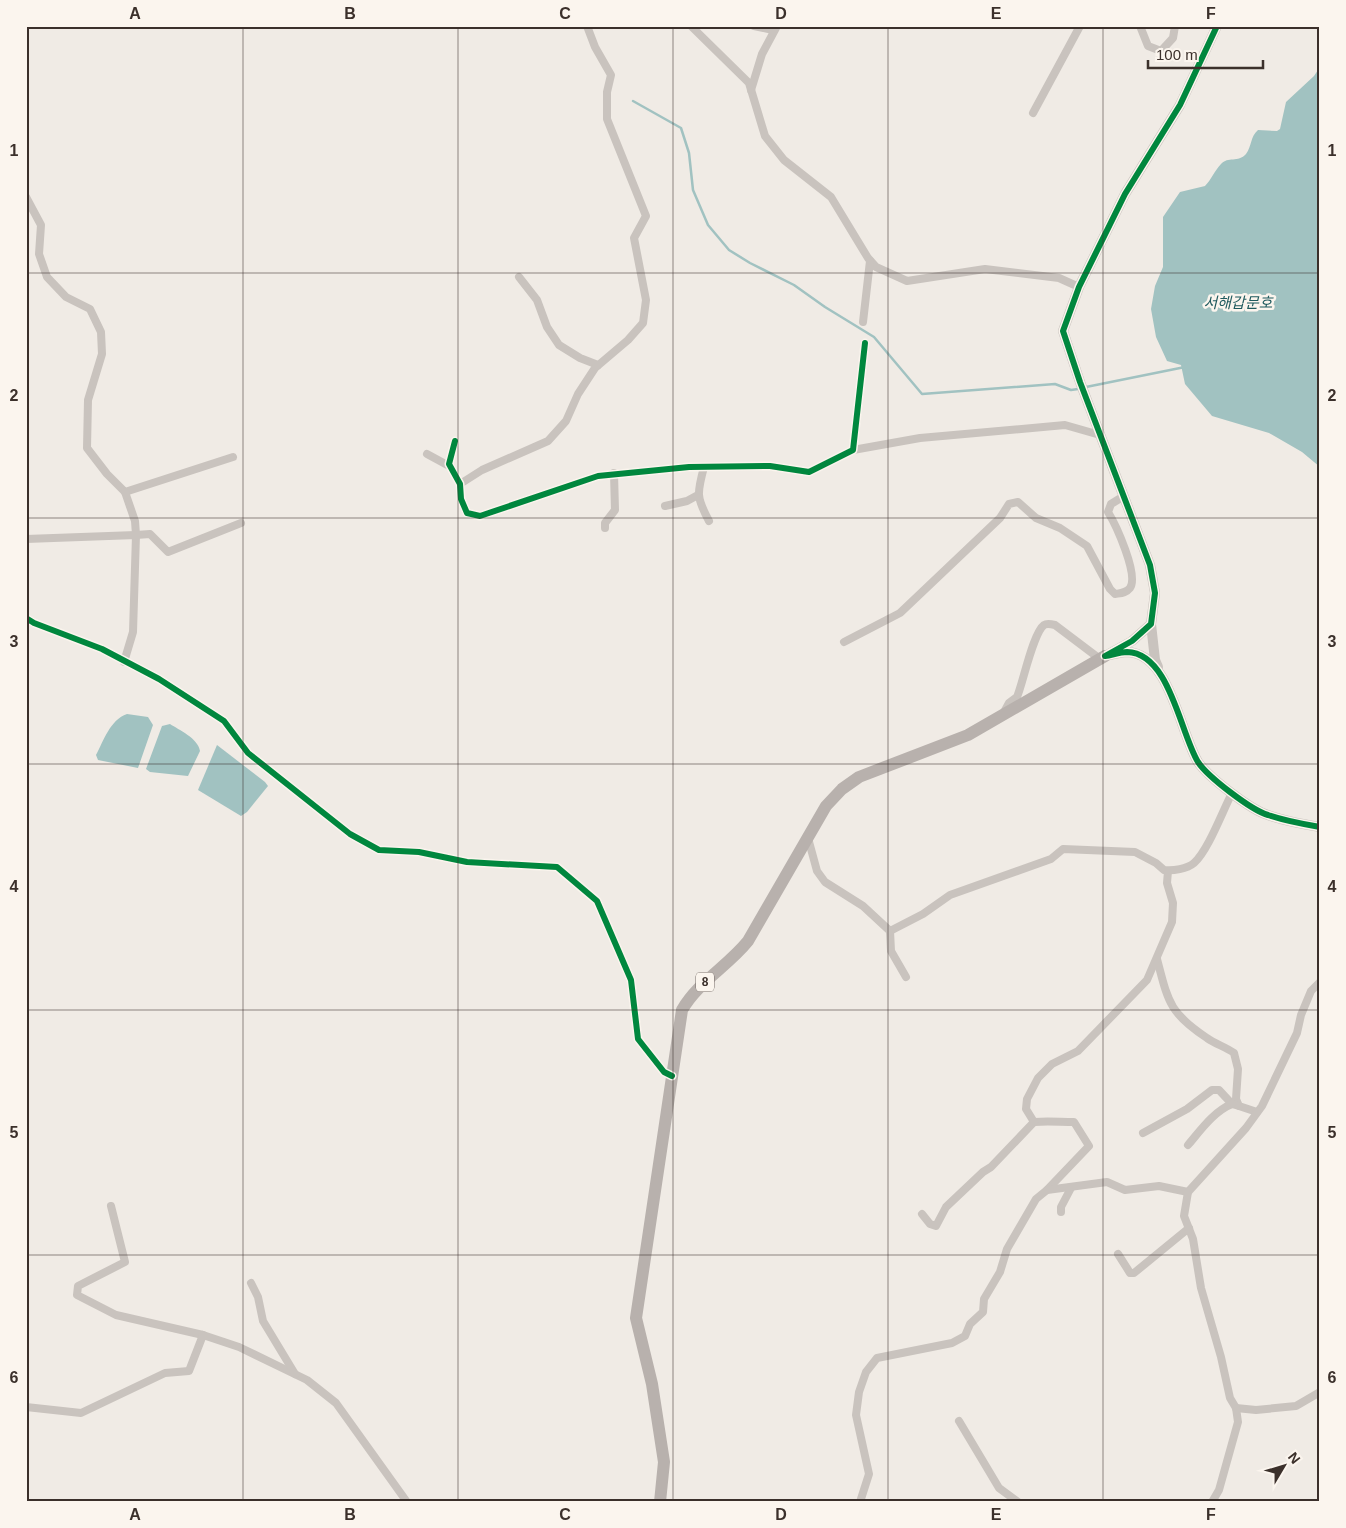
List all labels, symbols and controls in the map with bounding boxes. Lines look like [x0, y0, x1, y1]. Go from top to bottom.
text: A [129, 5, 141, 22]
text: B [344, 5, 356, 22]
text: C [559, 5, 571, 22]
text: D [775, 5, 787, 22]
text: E [991, 5, 1002, 22]
text: F [1206, 5, 1216, 22]
scale bar [1148, 38, 1264, 70]
text: 100 m [1156, 46, 1198, 63]
text: 1 [10, 142, 19, 159]
text: 1 [1328, 142, 1337, 159]
water label: 서해갑문호 [1203, 294, 1274, 311]
text: 2 [10, 387, 19, 404]
text: 2 [1328, 387, 1337, 404]
text: 3 [10, 633, 19, 650]
text: 3 [1328, 633, 1337, 650]
text: 4 [10, 878, 19, 895]
text: 4 [1328, 878, 1337, 895]
road number: 8 [696, 972, 714, 992]
text: 5 [10, 1124, 19, 1141]
text: 5 [1328, 1124, 1337, 1141]
text: 6 [10, 1369, 19, 1386]
text: 6 [1328, 1369, 1337, 1386]
north arrow [1258, 1440, 1308, 1490]
text: N [1285, 1449, 1304, 1467]
text: A [129, 1506, 141, 1523]
text: B [344, 1506, 356, 1523]
text: C [559, 1506, 571, 1523]
text: D [775, 1506, 787, 1523]
text: E [991, 1506, 1002, 1523]
text: F [1206, 1506, 1216, 1523]

